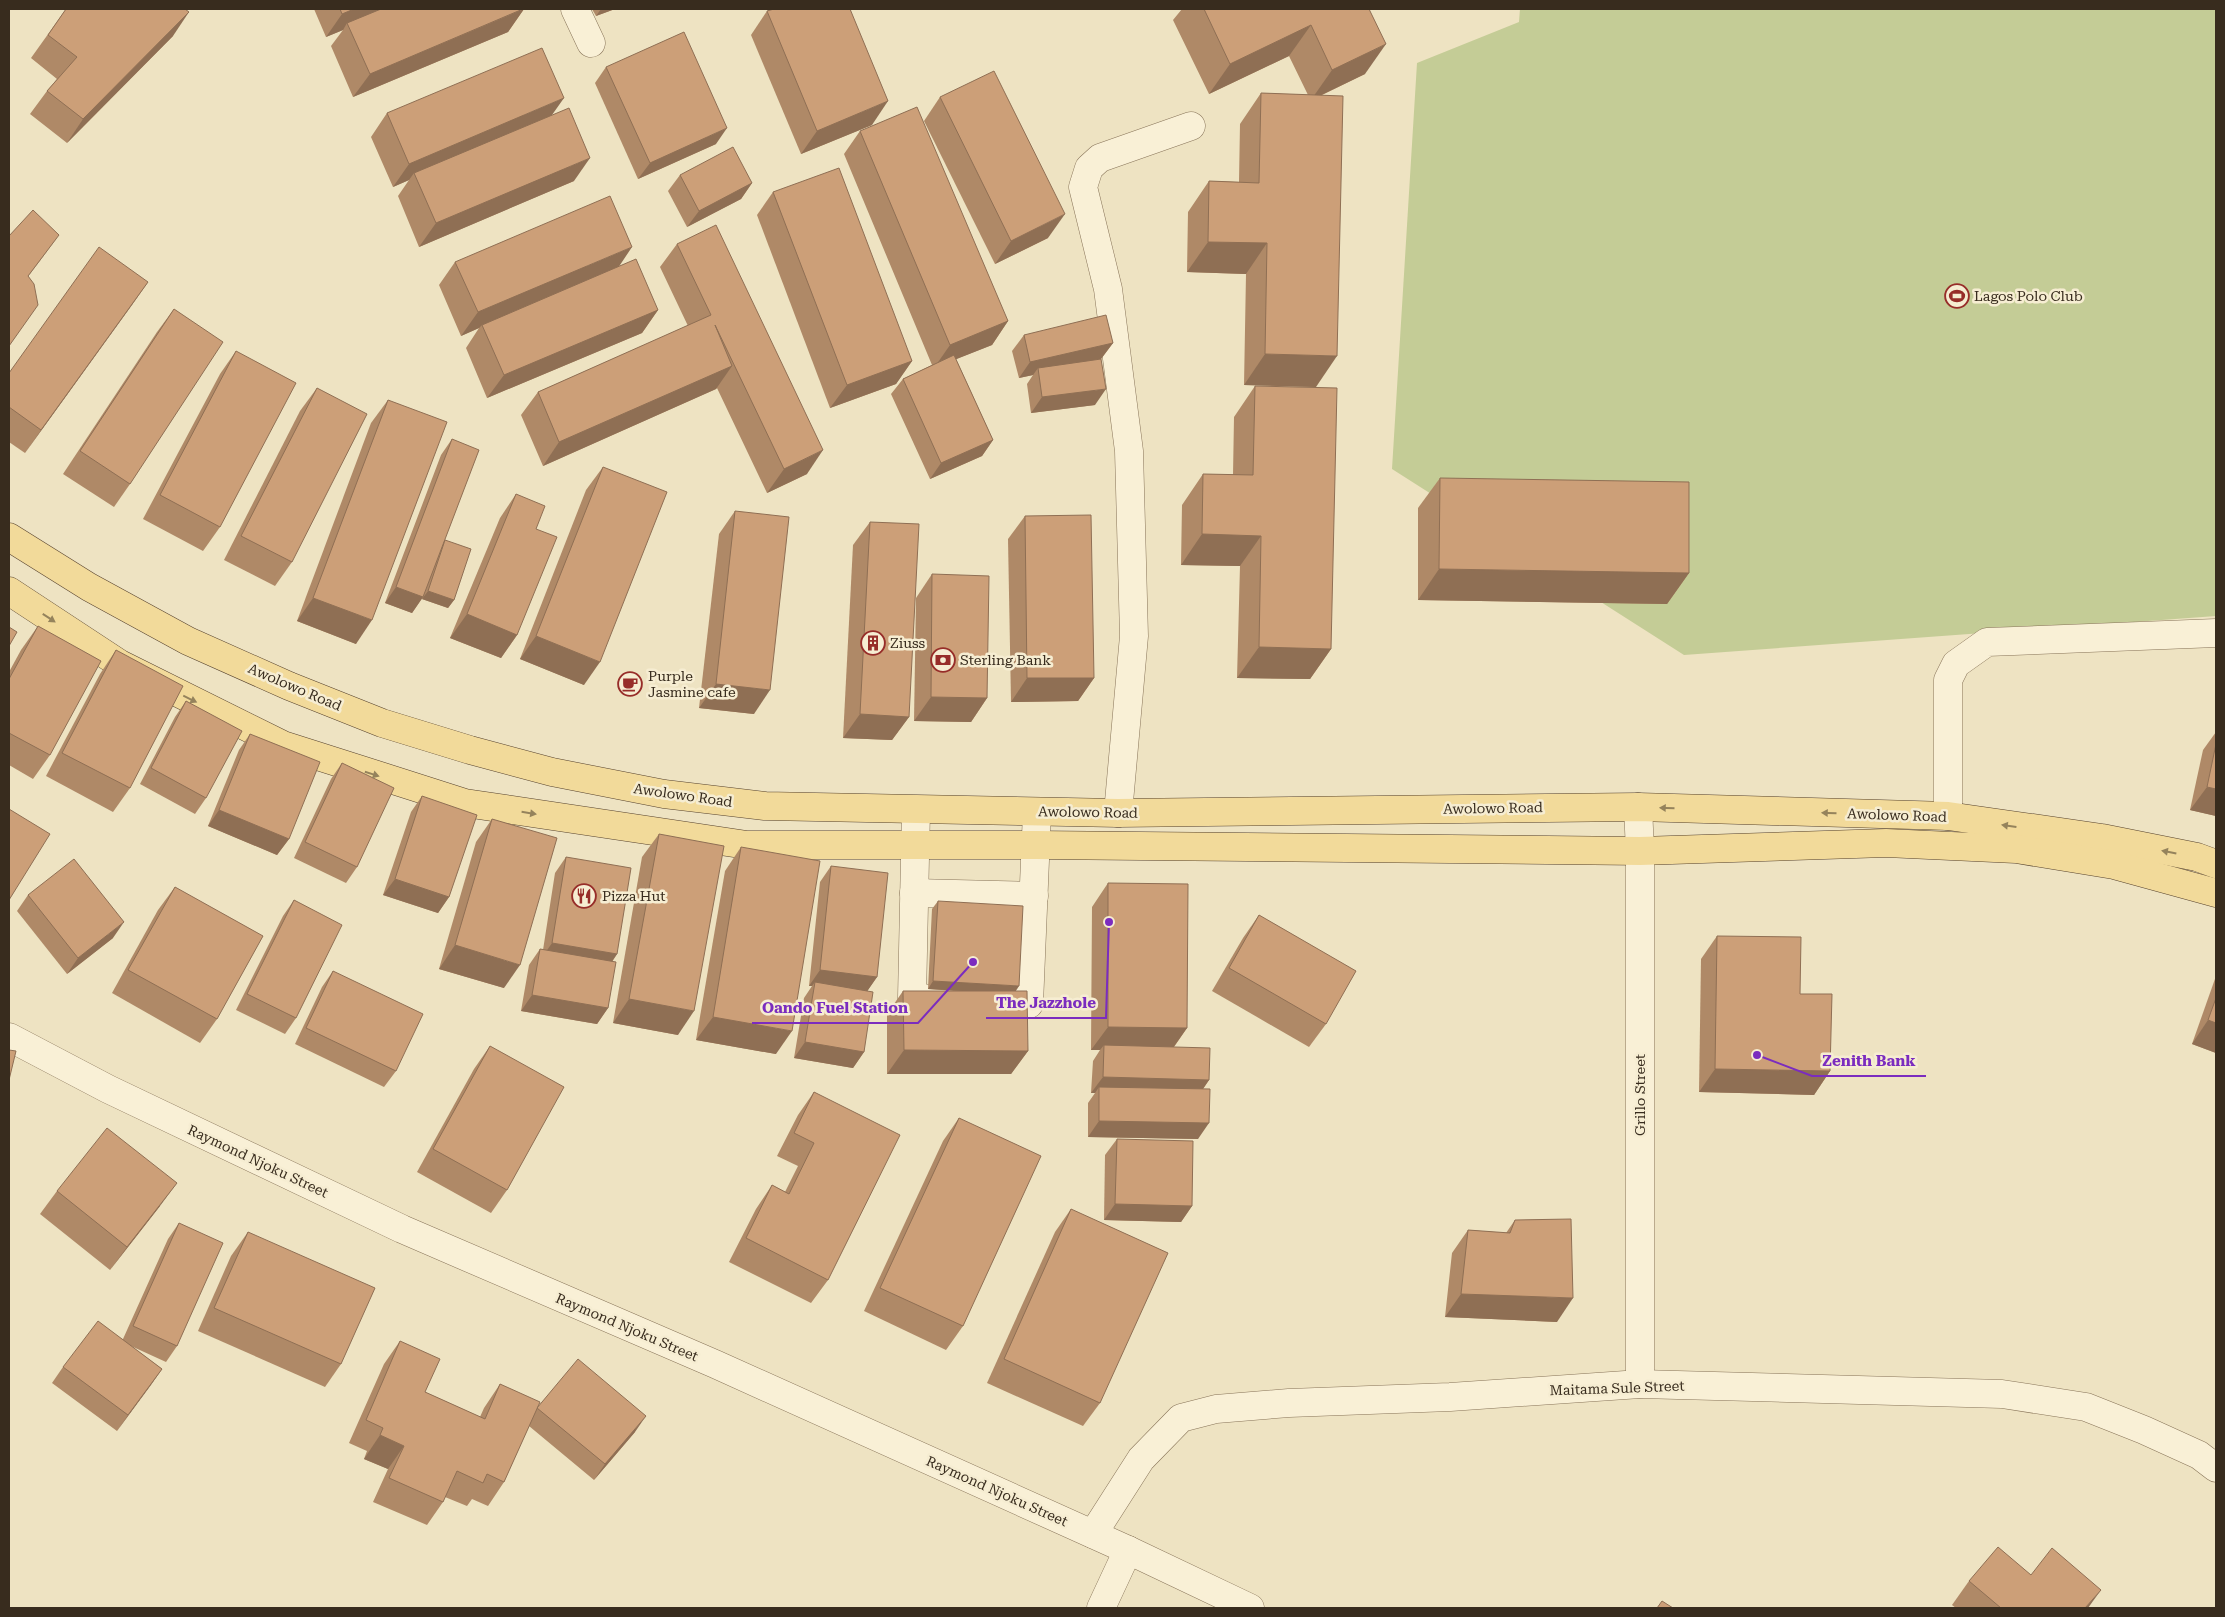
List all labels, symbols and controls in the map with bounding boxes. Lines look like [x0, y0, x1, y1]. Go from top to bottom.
sports icon: Lagos Polo Club [1944, 283, 1970, 309]
place label: Lagos Polo Club [1974, 288, 2083, 304]
one-way arrow [43, 613, 56, 623]
building icon: Ziuss [860, 630, 886, 656]
place label: Ziuss [890, 635, 925, 651]
bank icon: Sterling Bank [930, 647, 956, 673]
place label: Sterling Bank [960, 652, 1051, 668]
street label: Awolowo Road [246, 660, 344, 714]
place label: Purple Jasmine cafe [648, 668, 736, 700]
cafe icon: Purple Jasmine cafe [617, 671, 643, 697]
one-way arrow [183, 695, 197, 703]
one-way arrow [365, 770, 380, 778]
street label: Awolowo Road [632, 780, 734, 810]
street label: Awolowo Road [1443, 799, 1543, 817]
street label: Awolowo Road [1038, 803, 1138, 821]
one-way arrow [1659, 803, 1675, 811]
street label: Awolowo Road [1847, 805, 1947, 825]
one-way arrow [1821, 808, 1837, 816]
one-way arrow [522, 809, 538, 817]
one-way arrow [2000, 821, 2016, 829]
one-way arrow [2161, 847, 2177, 855]
restaurant icon: Pizza Hut [571, 883, 597, 909]
place label: Pizza Hut [602, 888, 665, 904]
callout: The Jazzhole [986, 988, 1106, 1018]
callout: Oando Fuel Station [752, 993, 918, 1023]
text: The Jazzhole [996, 994, 1096, 1012]
text: Oando Fuel Station [762, 999, 908, 1017]
callout: Zenith Bank [1812, 1046, 1926, 1076]
text: Zenith Bank [1822, 1052, 1916, 1070]
street label: Grillo Street [1632, 1054, 1648, 1136]
street label: Raymond Njoku Street [185, 1121, 331, 1201]
street label: Raymond Njoku Street [553, 1290, 701, 1364]
street label: Maitama Sule Street [1549, 1378, 1685, 1398]
street label: Raymond Njoku Street [924, 1453, 1070, 1529]

